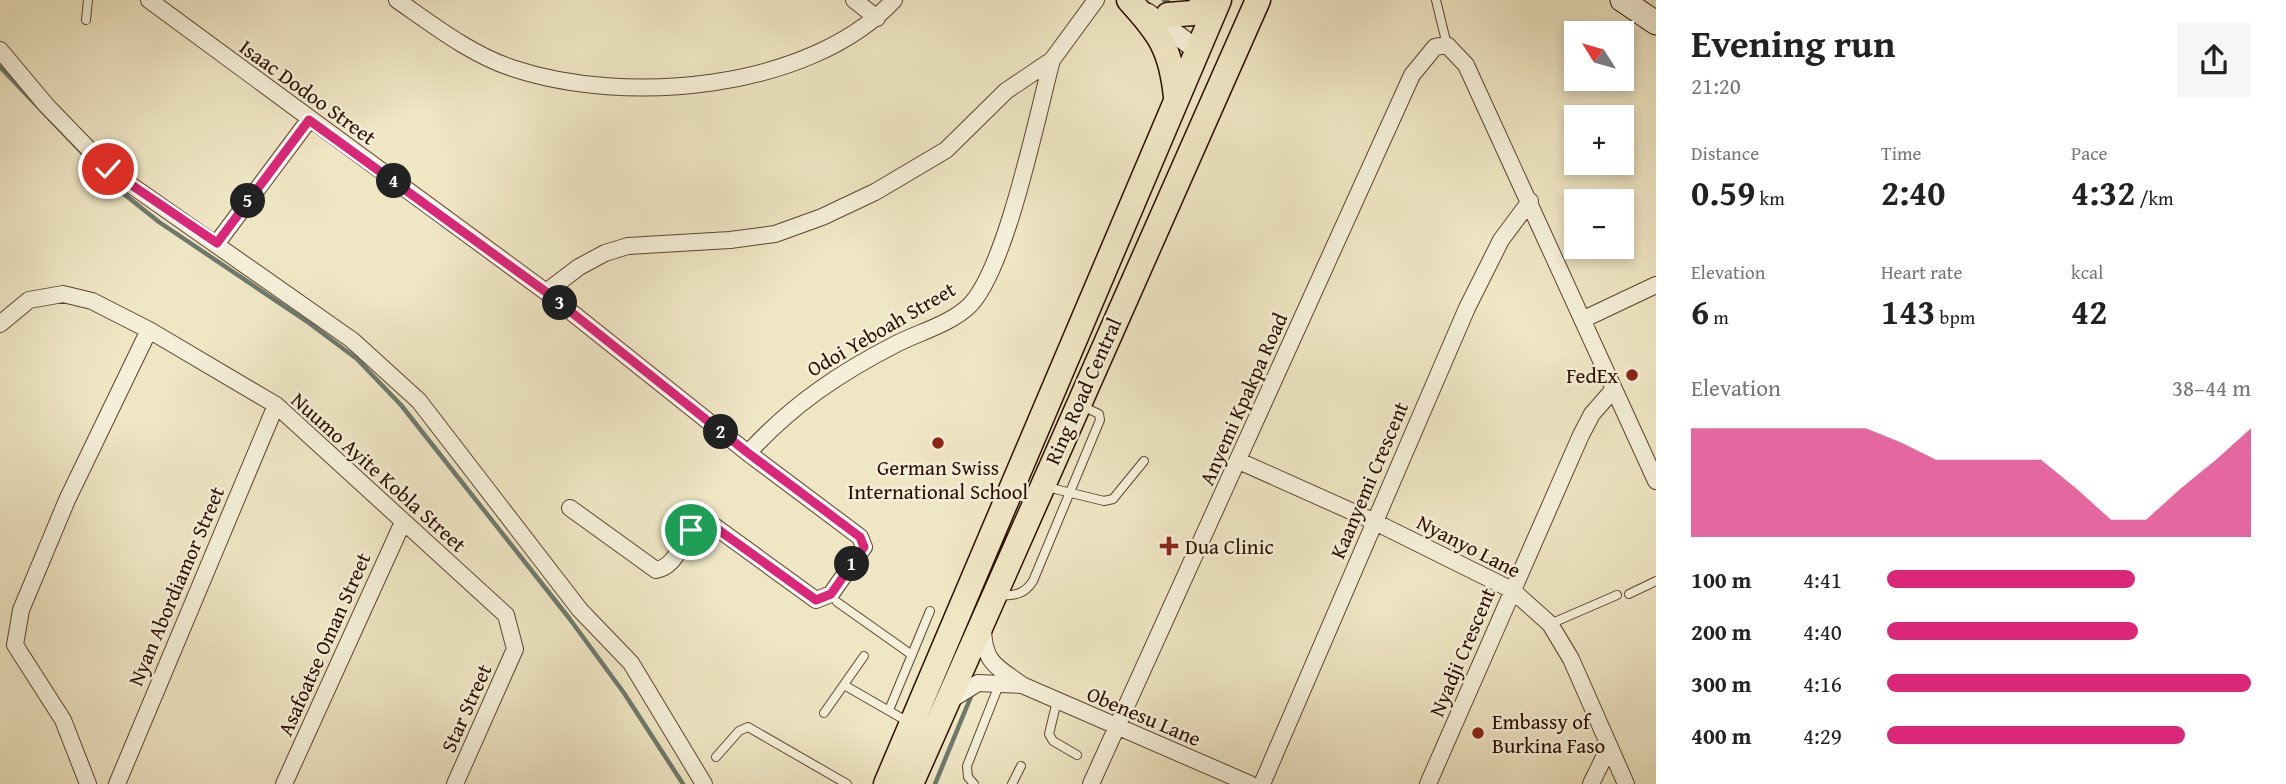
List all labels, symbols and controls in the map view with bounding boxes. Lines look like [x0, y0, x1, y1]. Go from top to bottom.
text: Evening run [1691, 15, 1895, 71]
north arrow [1564, 21, 1634, 91]
map controls [1564, 21, 1634, 259]
button: share [2177, 23, 2251, 97]
street label: Isaac Dodoo Street [233, 32, 383, 153]
text: 21:20 [1691, 69, 1741, 102]
button: + [1564, 105, 1634, 175]
pin [78, 139, 138, 199]
text: Distance [1691, 139, 1759, 167]
text: Time [1881, 139, 1921, 167]
text: Pace [2071, 139, 2108, 167]
icon: check [89, 150, 127, 188]
pin: 4 [376, 164, 412, 198]
text: 4 [389, 166, 398, 194]
text: 0.59 [1691, 167, 1755, 218]
text: 2:40 [1881, 167, 1945, 218]
text: 4:32 [2071, 167, 2135, 218]
pin: 5 [230, 184, 266, 218]
text: km [1755, 184, 1785, 212]
text: /km [2135, 184, 2174, 212]
text: 5 [243, 186, 252, 214]
button: − [1564, 189, 1634, 259]
text: Elevation [1691, 258, 1765, 286]
text: Heart rate [1881, 258, 1962, 286]
text: kcal [2071, 258, 2103, 286]
street label: Odoi Yeboah Street [801, 273, 962, 384]
pin: 3 [542, 286, 578, 320]
text: 6 [1691, 286, 1709, 337]
text: 143 [1881, 286, 1935, 337]
text: 42 [2071, 286, 2107, 337]
text: 3 [555, 288, 564, 316]
text: m [1709, 303, 1729, 331]
text: bpm [1935, 303, 1975, 331]
street label: Anyemi Kpakpa Road [1191, 307, 1295, 490]
street label: Ring Road Central [1037, 312, 1129, 470]
place label: FedEx [1566, 360, 1618, 391]
marker: FedEx [1624, 367, 1640, 383]
text: Elevation [1691, 371, 1781, 404]
text: 38–44 m [2172, 371, 2251, 404]
street label: Nuumo Ayite Kobla Street [284, 385, 474, 560]
street label: Kaanyemi Crescent [1322, 396, 1416, 563]
pin: 2 [704, 414, 738, 450]
text: 2 [716, 417, 725, 445]
marker: German Swiss International School [930, 435, 946, 451]
place label: German Swiss International School [848, 452, 1028, 507]
street label: Nyan Abordiamor Street [120, 481, 232, 691]
pin [661, 500, 721, 560]
street label: Nyanyo Lane [1412, 507, 1526, 585]
icon: arrive [672, 511, 710, 549]
place label: Dua Clinic [1185, 531, 1274, 562]
marker: Dua Clinic [1159, 536, 1179, 556]
pin: 1 [834, 546, 870, 582]
street label: Asafoatse Oman Street [270, 547, 379, 741]
text: 1 [847, 549, 856, 577]
text: 100 m [1691, 563, 1752, 596]
text: 4:41 [1803, 563, 1842, 596]
street label: Nyadji Crescent [1421, 582, 1503, 721]
text: 200 m [1691, 615, 1752, 648]
text: 4:40 [1803, 615, 1842, 648]
street label: Star Street [433, 658, 500, 757]
text: 300 m [1691, 667, 1752, 700]
text: 4:16 [1803, 667, 1842, 700]
street label: Obenesu Lane [1082, 678, 1206, 754]
place label: Embassy of Burkina Faso [1492, 706, 1605, 761]
text: 400 m [1691, 719, 1752, 752]
text: 4:29 [1803, 719, 1842, 752]
marker: Embassy of Burkina Faso [1470, 725, 1486, 741]

